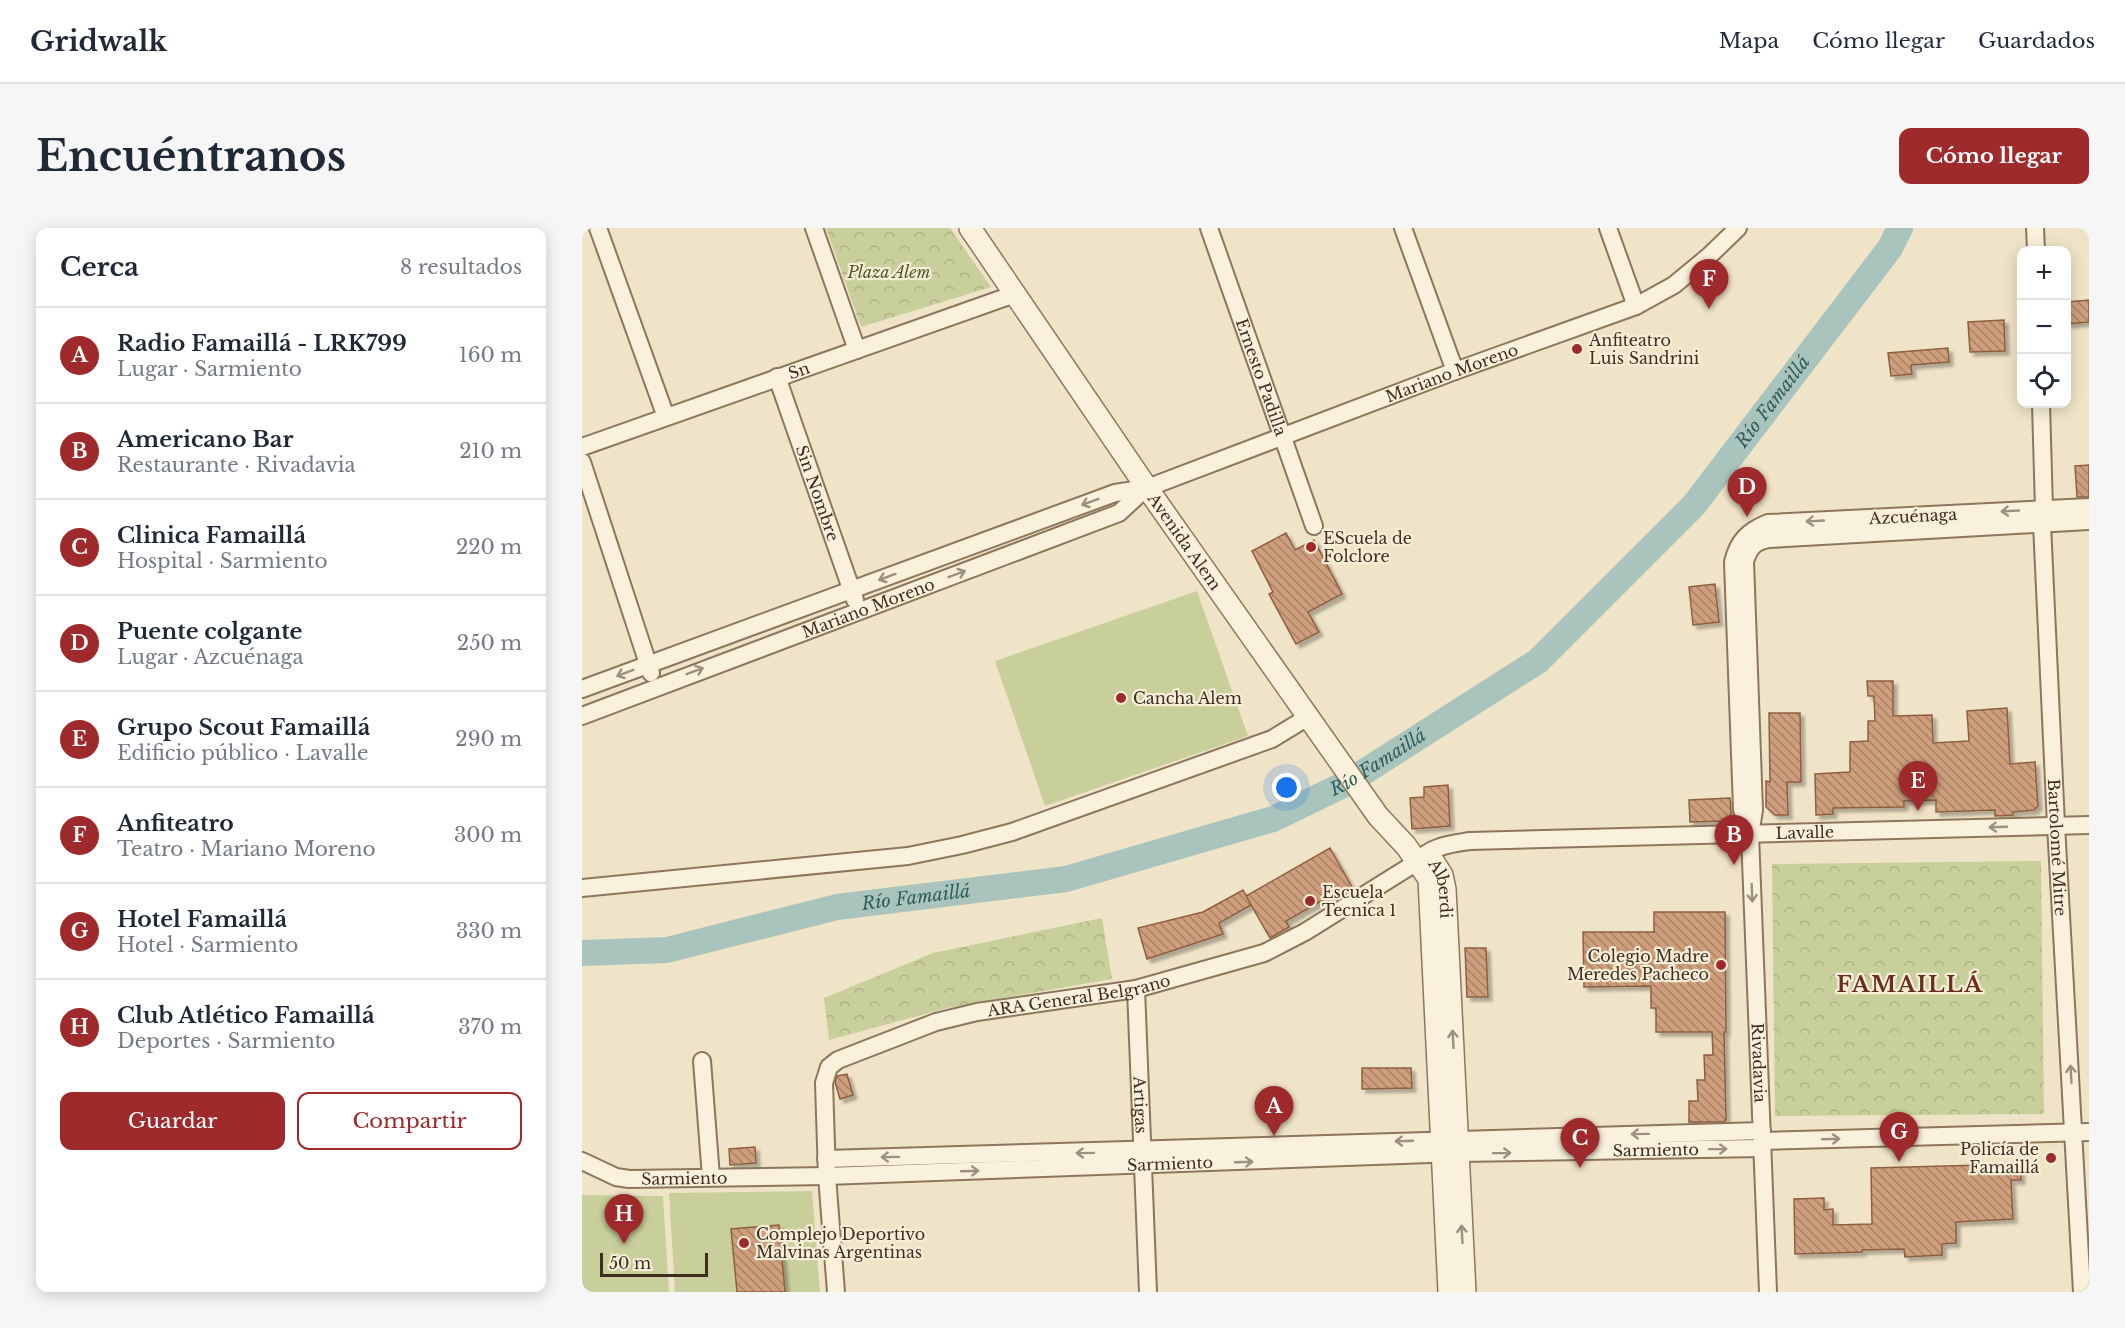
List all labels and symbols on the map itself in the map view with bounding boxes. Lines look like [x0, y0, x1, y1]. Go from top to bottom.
pin: F [1690, 260, 1728, 309]
park label: Plaza Alem [846, 262, 931, 282]
street label: Ernesto Padilla [1232, 316, 1291, 439]
place label: Anfiteatro Luis Sandrini [1588, 330, 1700, 368]
street label: Mariano Moreno [1382, 339, 1521, 407]
marker: Anfiteatro Luis Sandrini [1570, 342, 1584, 356]
water label: Río Famaillá [1730, 352, 1815, 453]
street label: Sn [785, 357, 812, 383]
street label: Sin Nombre [792, 443, 844, 544]
pin: D [1728, 468, 1766, 517]
street label: Avenida Alem [1143, 488, 1226, 594]
one-way arrow [1081, 498, 1100, 509]
street label: Azcuénaga [1867, 504, 1958, 528]
one-way arrow [2000, 506, 2020, 517]
one-way arrow [1805, 515, 1825, 526]
place label: EScuela de Folclore [1323, 528, 1412, 566]
marker: EScuela de Folclore [1304, 540, 1318, 554]
one-way arrow [947, 567, 965, 578]
one-way arrow [878, 572, 897, 583]
street label: Mariano Moreno [799, 574, 937, 642]
one-way arrow [685, 665, 704, 676]
one-way arrow [617, 668, 635, 679]
place label: Cancha Alem [1133, 688, 1242, 708]
marker: Cancha Alem [1114, 691, 1128, 705]
water label: Río Famaillá [1325, 724, 1430, 801]
pin: E [1898, 762, 1938, 811]
your location [1272, 773, 1301, 802]
street label: Bartolomé Mitre [2044, 778, 2071, 917]
pin: B [1714, 816, 1754, 865]
one-way arrow [1988, 821, 2008, 833]
street label: Lavalle [1775, 822, 1834, 843]
street label: Alberdi [1424, 854, 1456, 920]
water label: Río Famaillá [859, 880, 972, 915]
place label: Escuela Tecnica 1 [1322, 882, 1396, 920]
one-way arrow [1747, 883, 1758, 903]
marker: Escuela Tecnica 1 [1303, 894, 1317, 908]
place label: Colegio Madre Meredes Pacheco [1567, 946, 1709, 984]
marker: Colegio Madre Meredes Pacheco [1714, 958, 1728, 972]
street label: ARA General Belgrano [985, 970, 1172, 1021]
district label: FAMAILLÁ [1837, 970, 1983, 998]
street label: Rivadavia [1747, 1022, 1771, 1103]
one-way arrow [1447, 1029, 1458, 1049]
one-way arrow [2065, 1065, 2076, 1084]
street label: Artigas [1129, 1075, 1152, 1134]
pin: A [1254, 1086, 1294, 1136]
pin: G [1880, 1112, 1918, 1162]
pin: C [1560, 1118, 1600, 1168]
one-way arrow [1631, 1128, 1651, 1140]
one-way arrow [1820, 1134, 1840, 1145]
one-way arrow [1394, 1135, 1414, 1146]
street label: Sarmiento [1613, 1139, 1699, 1160]
place label: Policía de Famaillá [1960, 1139, 2039, 1177]
one-way arrow [1708, 1143, 1728, 1154]
one-way arrow [1076, 1147, 1096, 1158]
one-way arrow [1492, 1147, 1512, 1158]
marker: Policía de Famaillá [2044, 1151, 2058, 1165]
one-way arrow [881, 1152, 901, 1163]
street label: Sarmiento [1127, 1152, 1213, 1175]
one-way arrow [1234, 1156, 1254, 1168]
one-way arrow [959, 1166, 979, 1177]
street label: Sarmiento [641, 1168, 728, 1189]
pin: H [604, 1194, 644, 1244]
place label: Complejo Deportivo Malvinas Argentinas [756, 1224, 925, 1262]
one-way arrow [1456, 1224, 1467, 1244]
marker: Complejo Deportivo Malvinas Argentinas [737, 1236, 751, 1250]
scale bar [600, 1250, 708, 1278]

